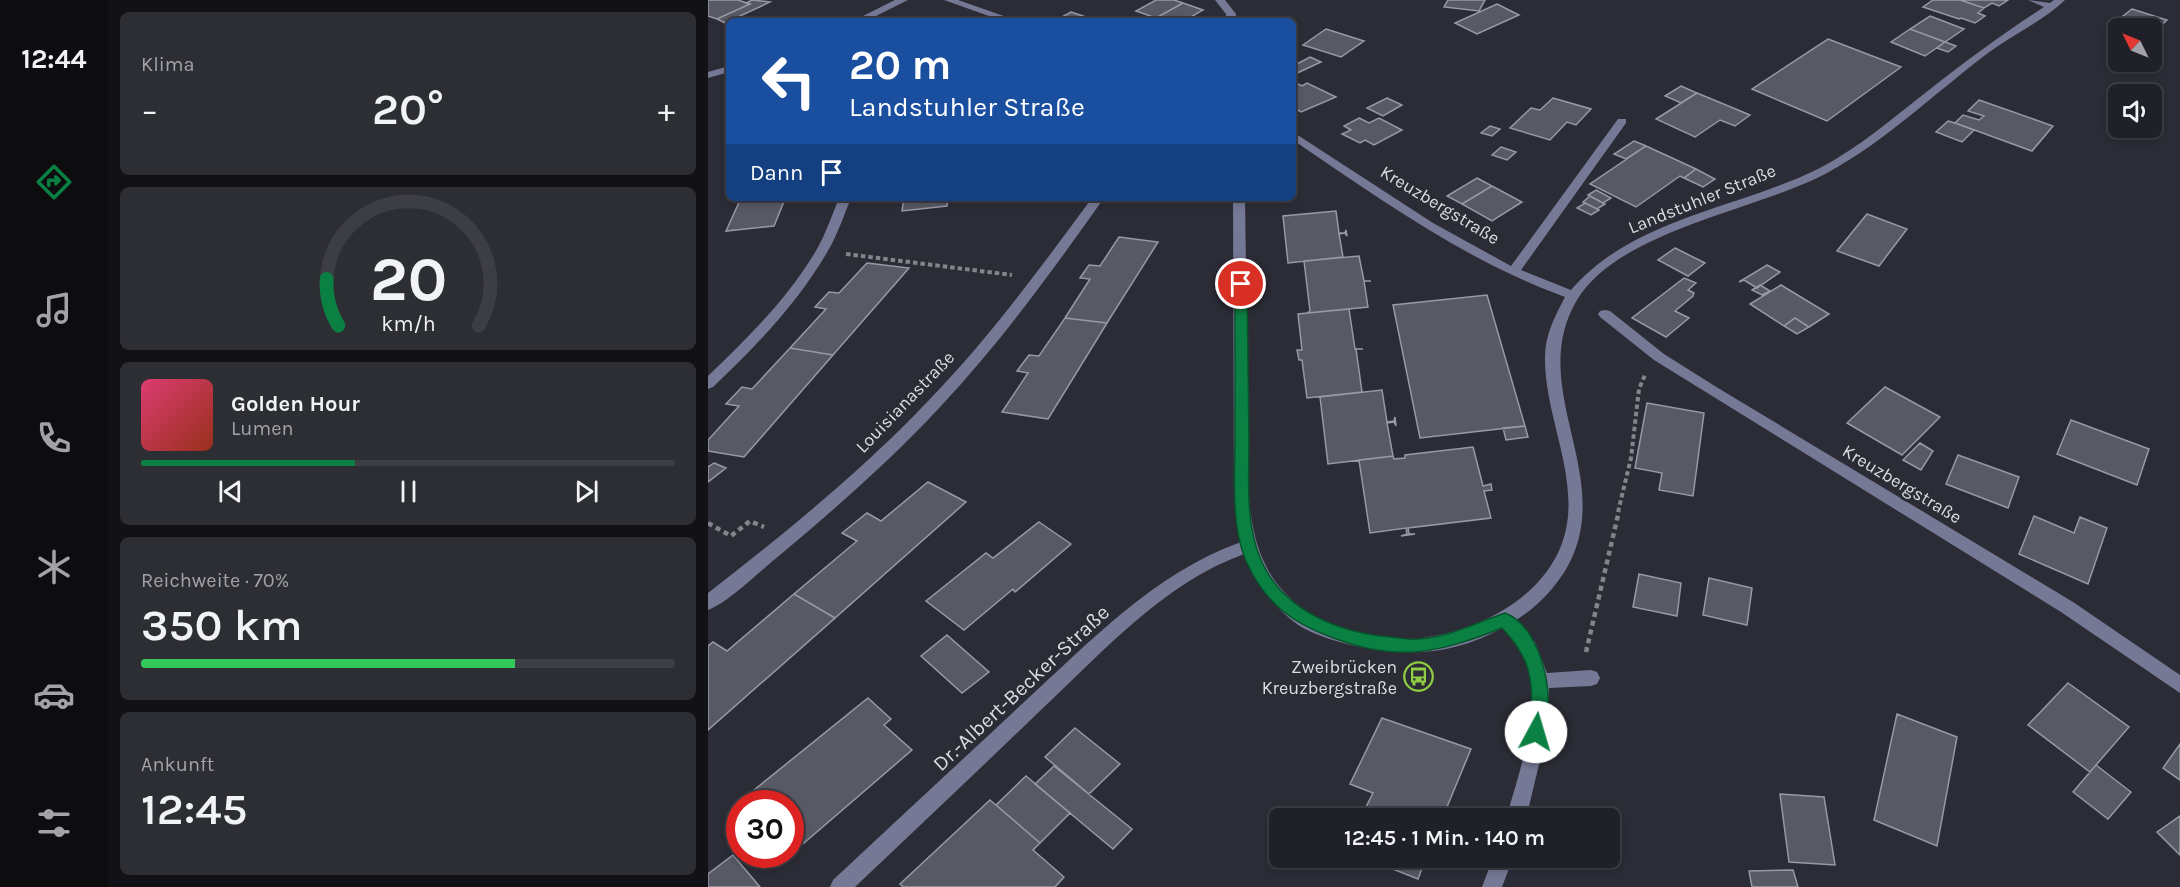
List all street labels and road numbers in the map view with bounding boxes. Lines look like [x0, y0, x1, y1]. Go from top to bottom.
street label: Landstuhler Straße [1625, 159, 1779, 239]
street label: Kreuzbergstraße [1376, 161, 1504, 249]
street label: Louisianastraße [851, 347, 959, 457]
street label: Kreuzbergstraße [1838, 440, 1966, 528]
street label: Dr.-Albert-Becker-Straße [928, 600, 1114, 776]

